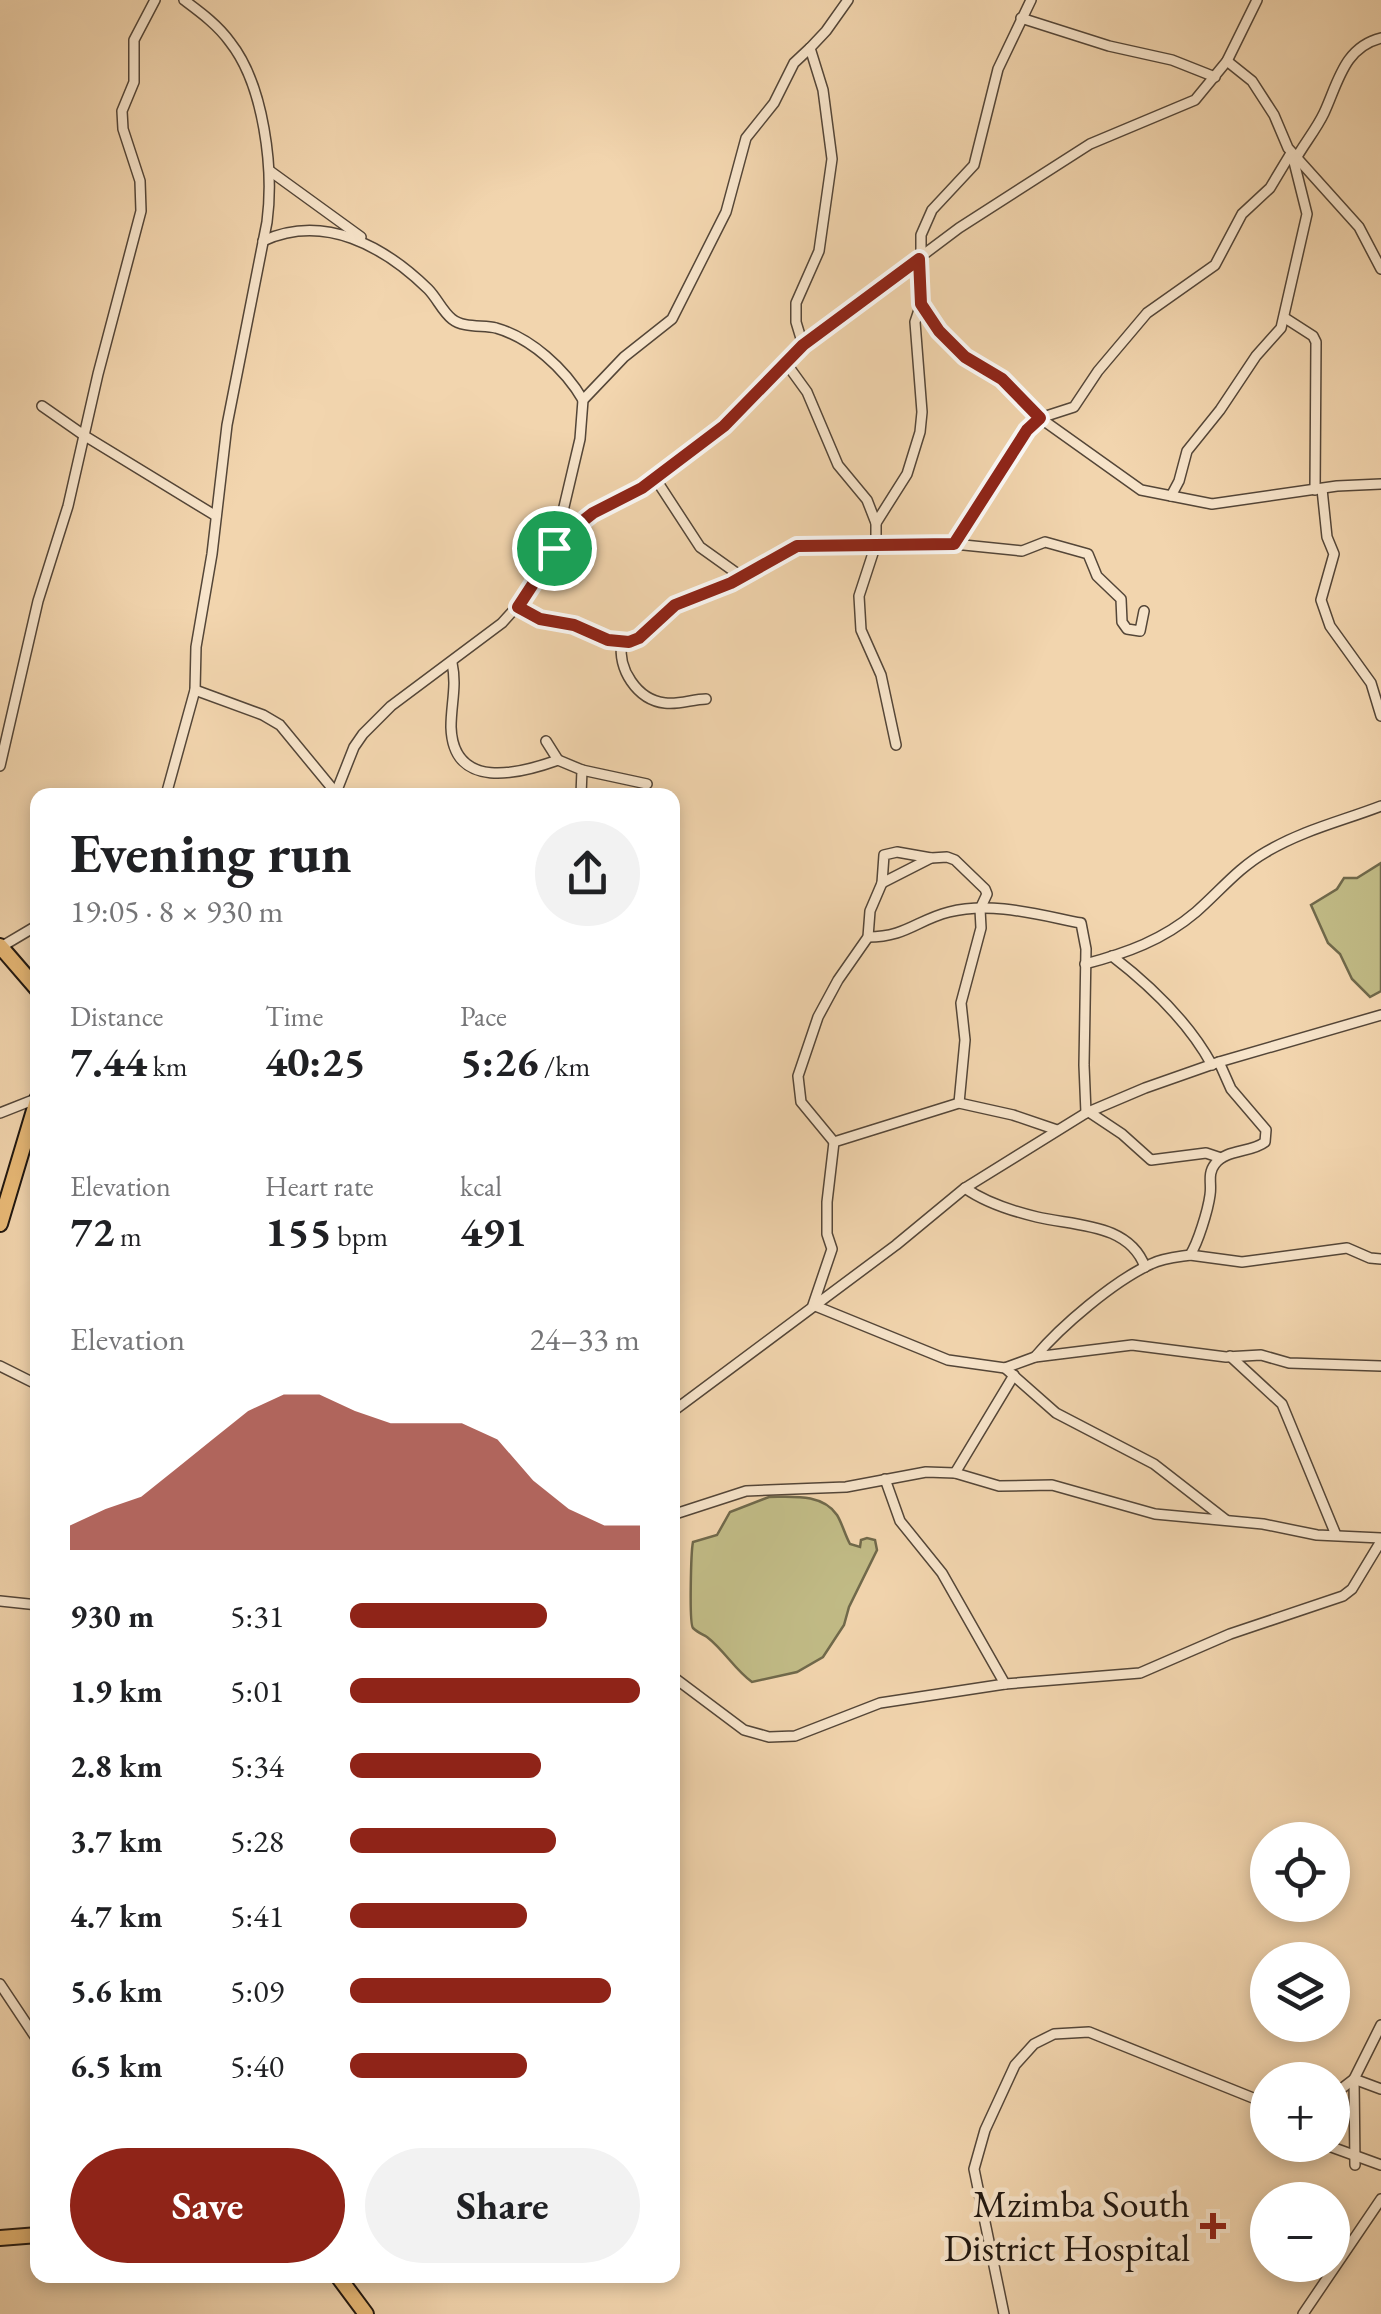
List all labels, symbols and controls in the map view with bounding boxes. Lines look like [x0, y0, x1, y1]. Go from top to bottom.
pin [512, 506, 597, 591]
icon: arrive [527, 521, 582, 576]
text: Evening run [70, 817, 352, 888]
button: share [535, 821, 640, 926]
text: 19:05 · 8 × 930 m [70, 890, 283, 932]
text: Distance [70, 998, 164, 1034]
text: Time [265, 998, 323, 1034]
text: Pace [460, 998, 507, 1034]
text: 7.44 [70, 1034, 147, 1089]
text: 40:25 [265, 1034, 366, 1089]
text: 5:26 [460, 1034, 539, 1089]
text: km [147, 1048, 188, 1084]
text: /km [539, 1048, 590, 1084]
text: Elevation [70, 1168, 171, 1204]
text: Heart rate [265, 1168, 374, 1204]
text: kcal [460, 1168, 502, 1204]
text: 72 [70, 1204, 114, 1259]
text: 155 [265, 1204, 332, 1259]
text: 491 [460, 1204, 527, 1259]
text: m [114, 1218, 142, 1254]
text: bpm [332, 1218, 388, 1254]
text: Elevation [70, 1318, 185, 1360]
text: 24–33 m [530, 1318, 640, 1360]
text: 930 m [70, 1595, 154, 1637]
text: 5:31 [230, 1595, 284, 1637]
text: 1.9 km [70, 1670, 163, 1712]
text: 5:01 [230, 1670, 284, 1712]
text: 2.8 km [70, 1745, 163, 1787]
text: 5:34 [230, 1745, 284, 1787]
text: 3.7 km [70, 1820, 163, 1862]
text: 5:28 [230, 1820, 284, 1862]
map controls [1250, 1822, 1350, 2282]
button: locate [1250, 1822, 1350, 1922]
text: 4.7 km [70, 1895, 163, 1937]
text: 5:41 [230, 1895, 284, 1937]
button: layers [1250, 1942, 1350, 2042]
text: 5.6 km [70, 1970, 163, 2012]
text: 5:09 [230, 1970, 284, 2012]
text: 6.5 km [70, 2045, 163, 2087]
text: 5:40 [230, 2045, 284, 2087]
button: + [1250, 2062, 1350, 2162]
button: Save [70, 2148, 345, 2263]
button: Share [365, 2148, 640, 2263]
place label: Mzimba South District Hospital [944, 2179, 1190, 2272]
button: − [1250, 2182, 1350, 2282]
marker: Mzimba South District Hospital [1200, 2213, 1226, 2239]

